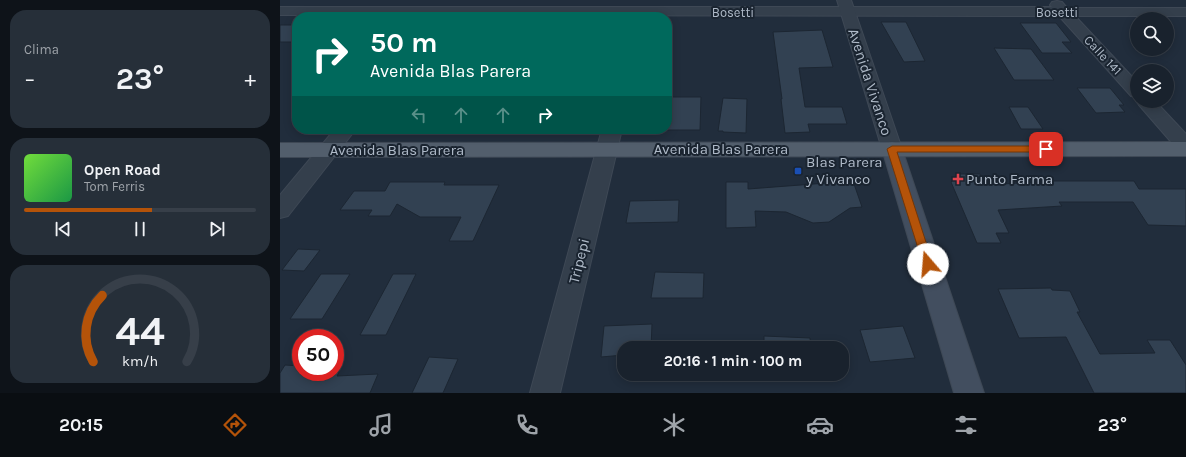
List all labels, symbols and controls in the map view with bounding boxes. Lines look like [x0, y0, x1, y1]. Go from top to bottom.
street label: Bosetti [712, 5, 754, 20]
street label: Bosetti [1036, 5, 1078, 20]
map controls [1130, 12, 1174, 108]
button: search [1130, 12, 1174, 56]
text: 50 m [370, 26, 438, 59]
street label: Avenida Vivanco [844, 26, 896, 138]
icon: right [304, 28, 356, 80]
street label: Calle 141 [1081, 32, 1125, 78]
text: Clima [24, 42, 59, 57]
text: Avenida Blas Parera [370, 60, 531, 82]
text: 23° [116, 61, 164, 97]
button: layers [1130, 64, 1174, 108]
text: − [24, 66, 36, 92]
text: + [244, 66, 256, 92]
icon: left [408, 104, 430, 126]
icon: ahead [450, 104, 472, 126]
icon: ahead [492, 104, 514, 126]
icon: right [534, 104, 556, 126]
pin [1029, 132, 1063, 166]
icon: arrive [1035, 138, 1057, 160]
street label: Avenida Blas Parera [654, 140, 788, 158]
street label: Avenida Blas Parera [330, 141, 464, 159]
place label: Blas Parera y Vivanco [805, 153, 883, 188]
text: Open Road [84, 161, 161, 179]
marker: Blas Parera y Vivanco [793, 166, 803, 176]
place label: Punto Farma [966, 170, 1053, 188]
marker: Punto Farma [953, 174, 963, 184]
text: Tom Ferris [84, 179, 145, 194]
icon: previous [52, 218, 74, 240]
icon: pause [129, 218, 151, 240]
icon: next [206, 218, 228, 240]
street label: Tripepi [565, 236, 593, 286]
position arrow [907, 243, 949, 285]
text: 44 [115, 307, 165, 355]
speed limit sign: 50 [292, 329, 344, 381]
text: 20:16 · 1 min · 100 m [664, 352, 802, 370]
text: km/h [122, 353, 158, 370]
icon: directions [221, 411, 249, 439]
icon: music [367, 411, 395, 439]
icon: phone [513, 411, 541, 439]
icon: climate [660, 411, 688, 439]
icon: car [806, 411, 834, 439]
icon: filters [952, 411, 980, 439]
text: 20:15 [59, 414, 103, 436]
text: 23° [1098, 414, 1127, 436]

